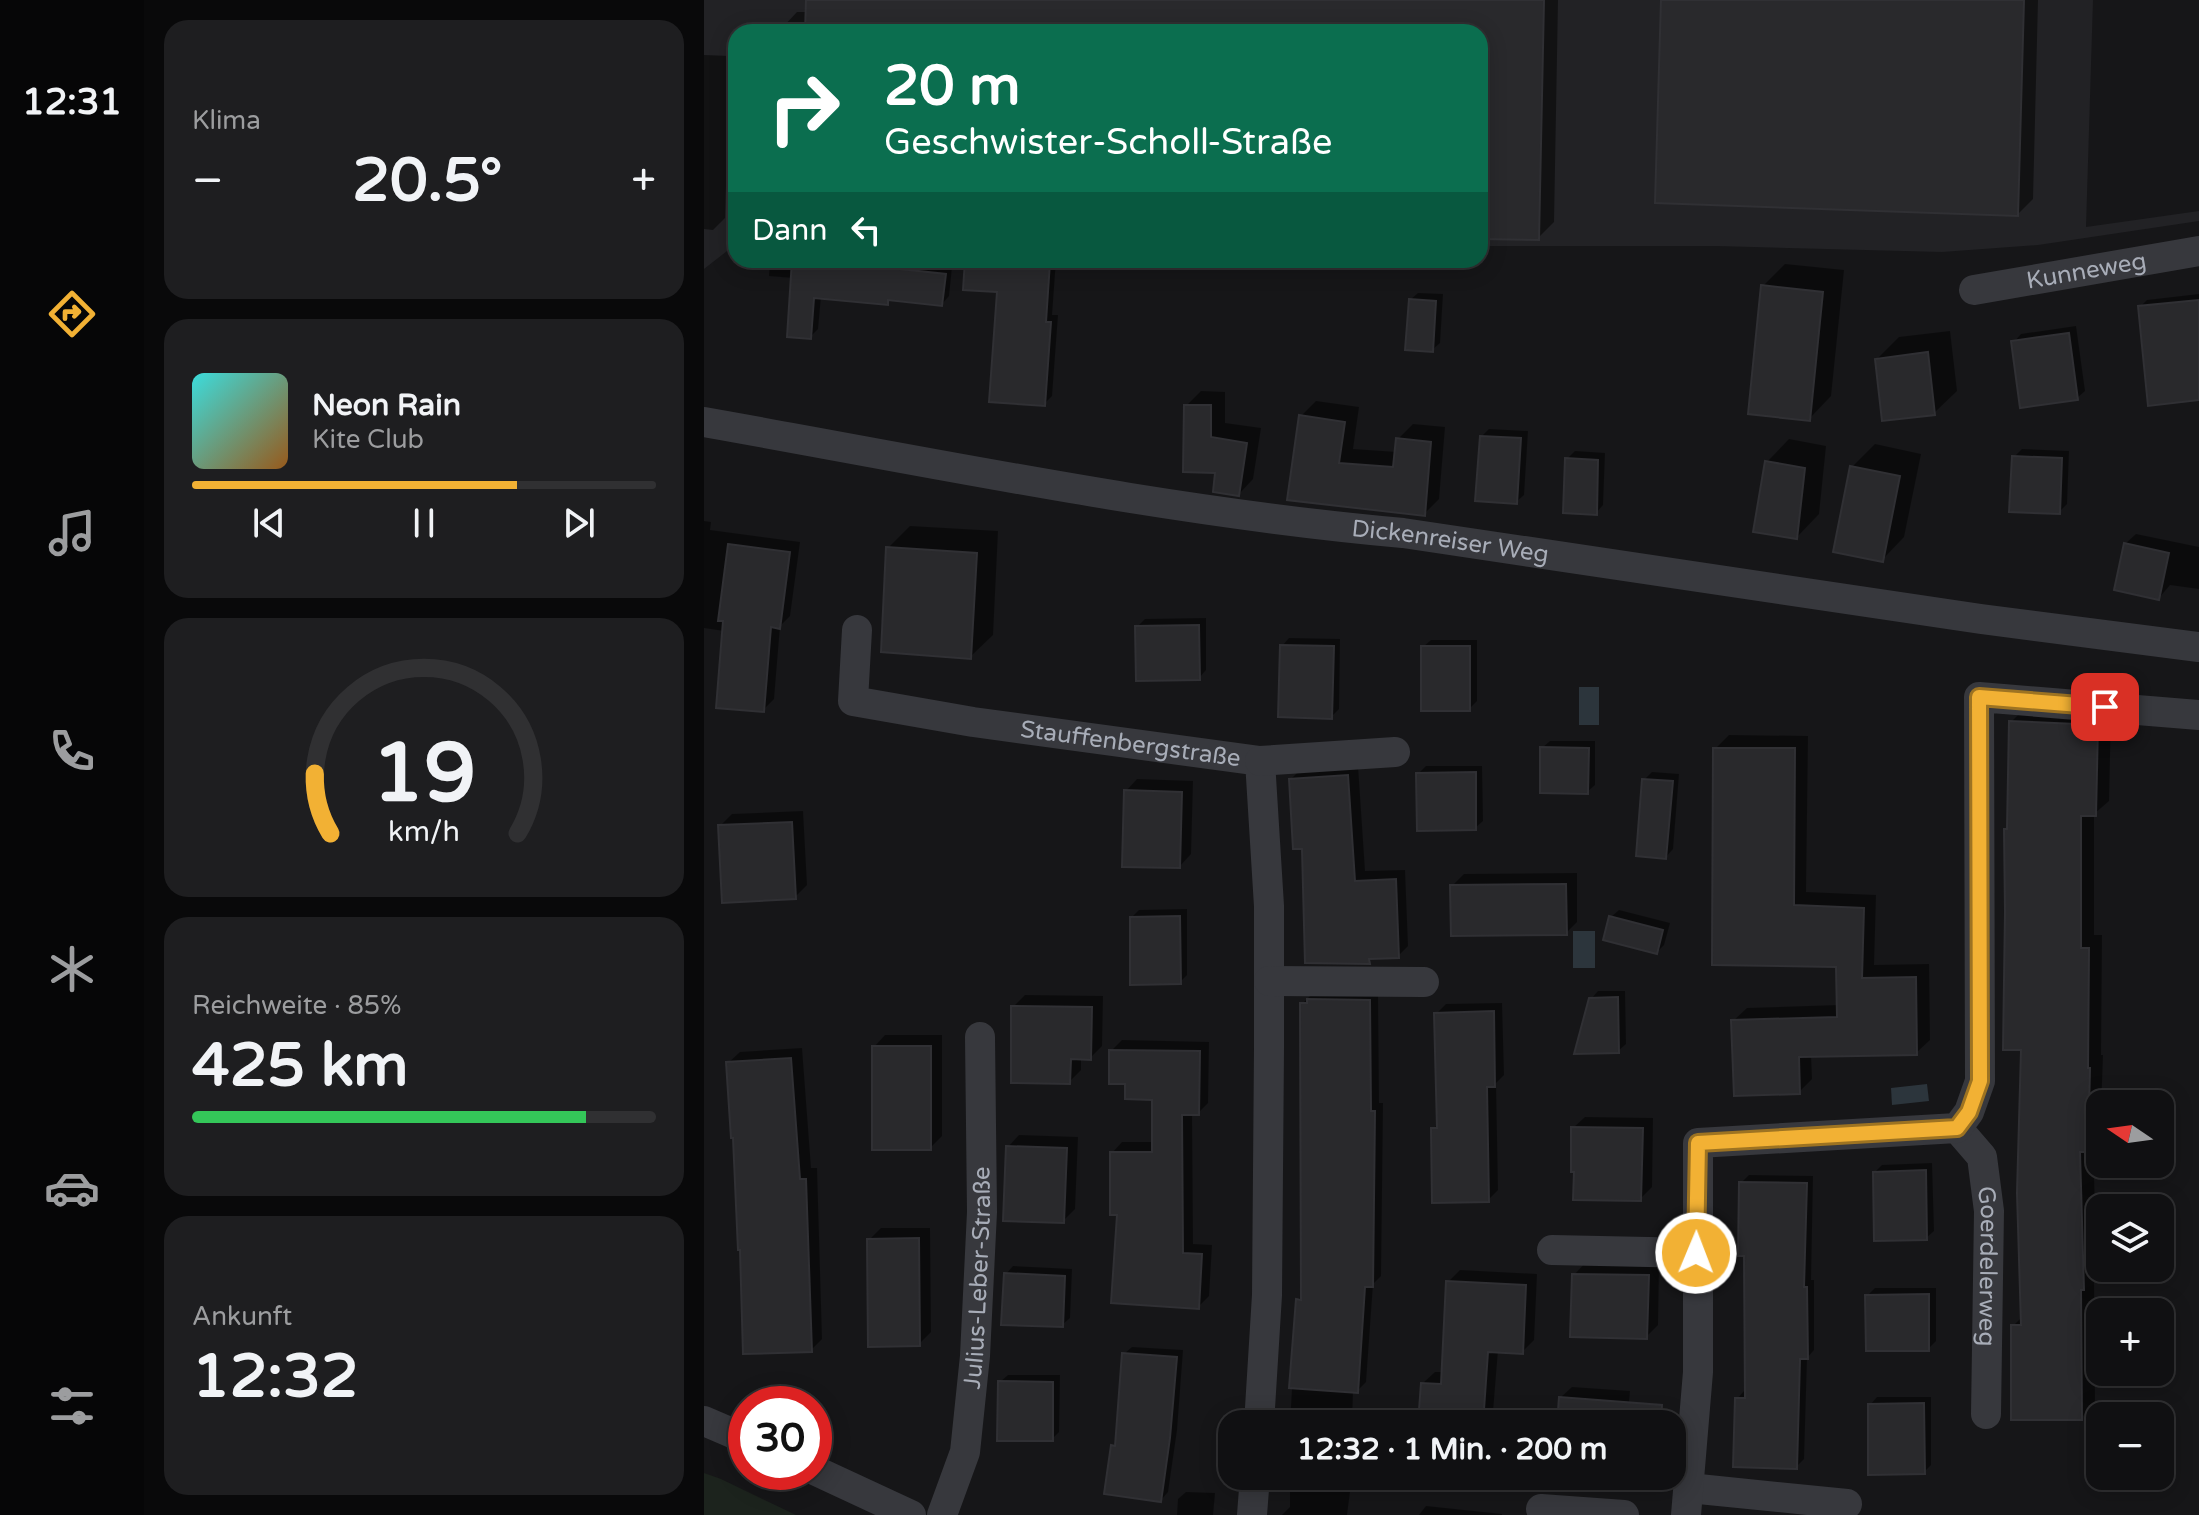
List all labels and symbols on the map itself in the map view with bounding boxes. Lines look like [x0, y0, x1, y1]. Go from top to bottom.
street label: Kunneweg [2024, 246, 2148, 295]
street label: Dickenreiser Weg [1350, 514, 1551, 569]
pin [2071, 673, 2139, 741]
street label: Stauffenbergstraße [1019, 714, 1242, 773]
north arrow [2086, 1090, 2174, 1178]
street label: Julius-Leber-Straße [957, 1166, 997, 1390]
street label: Goerdelerweg [1971, 1184, 2004, 1347]
position arrow [1654, 1211, 1738, 1295]
speed limit sign: 30 [728, 1386, 832, 1490]

